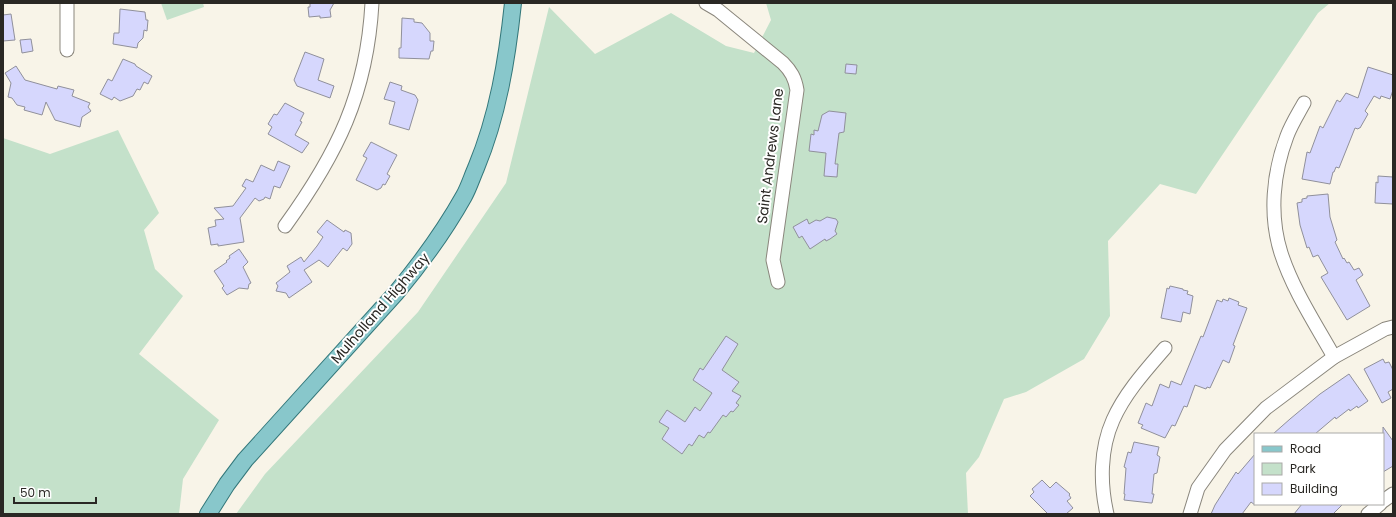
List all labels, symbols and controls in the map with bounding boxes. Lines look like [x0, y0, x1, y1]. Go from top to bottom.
street label: Saint Andrews Lane [752, 87, 788, 225]
street label: Mulholland Highway [326, 248, 434, 368]
legend [1254, 433, 1384, 505]
text: Road [1290, 440, 1321, 457]
text: Park [1290, 460, 1317, 477]
scale bar [14, 479, 96, 505]
text: Building [1290, 480, 1338, 497]
text: 50 m [20, 484, 51, 501]

